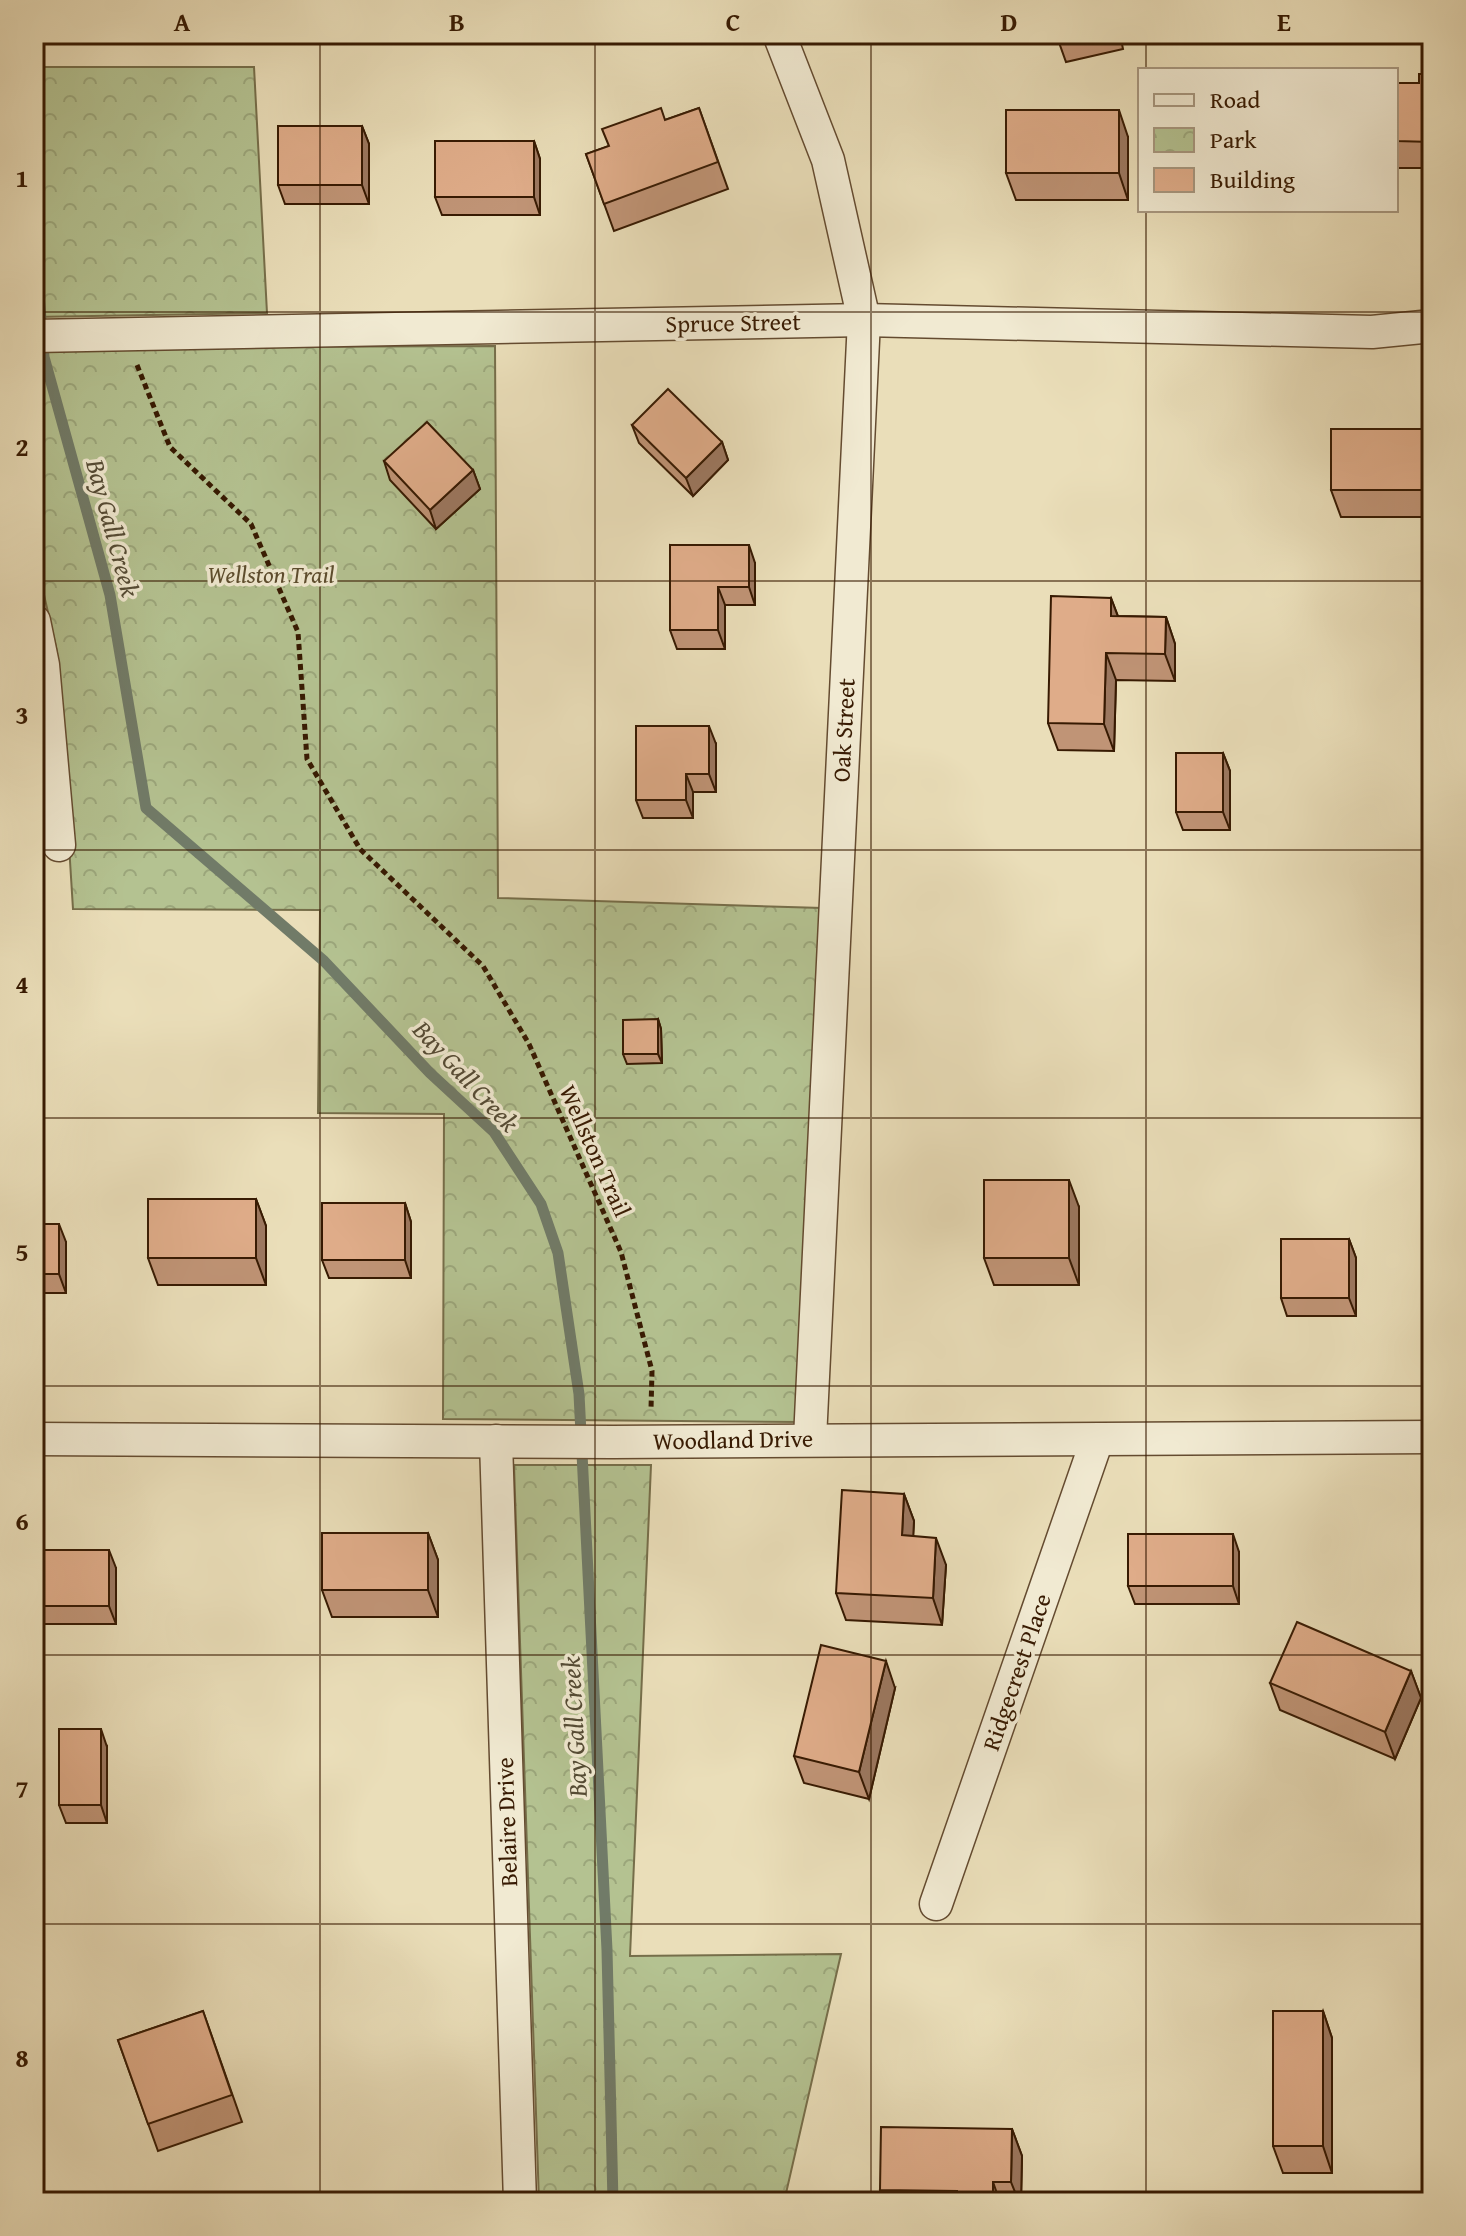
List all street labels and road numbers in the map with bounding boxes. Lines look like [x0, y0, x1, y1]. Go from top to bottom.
street label: Spruce Street [665, 304, 802, 341]
street label: Oak Street [823, 677, 864, 783]
street label: Wellston Trail [551, 1079, 640, 1223]
street label: Woodland Drive [653, 1421, 813, 1458]
street label: Ridgecrest Place [973, 1589, 1060, 1755]
street label: Belaire Drive [487, 1757, 526, 1887]

